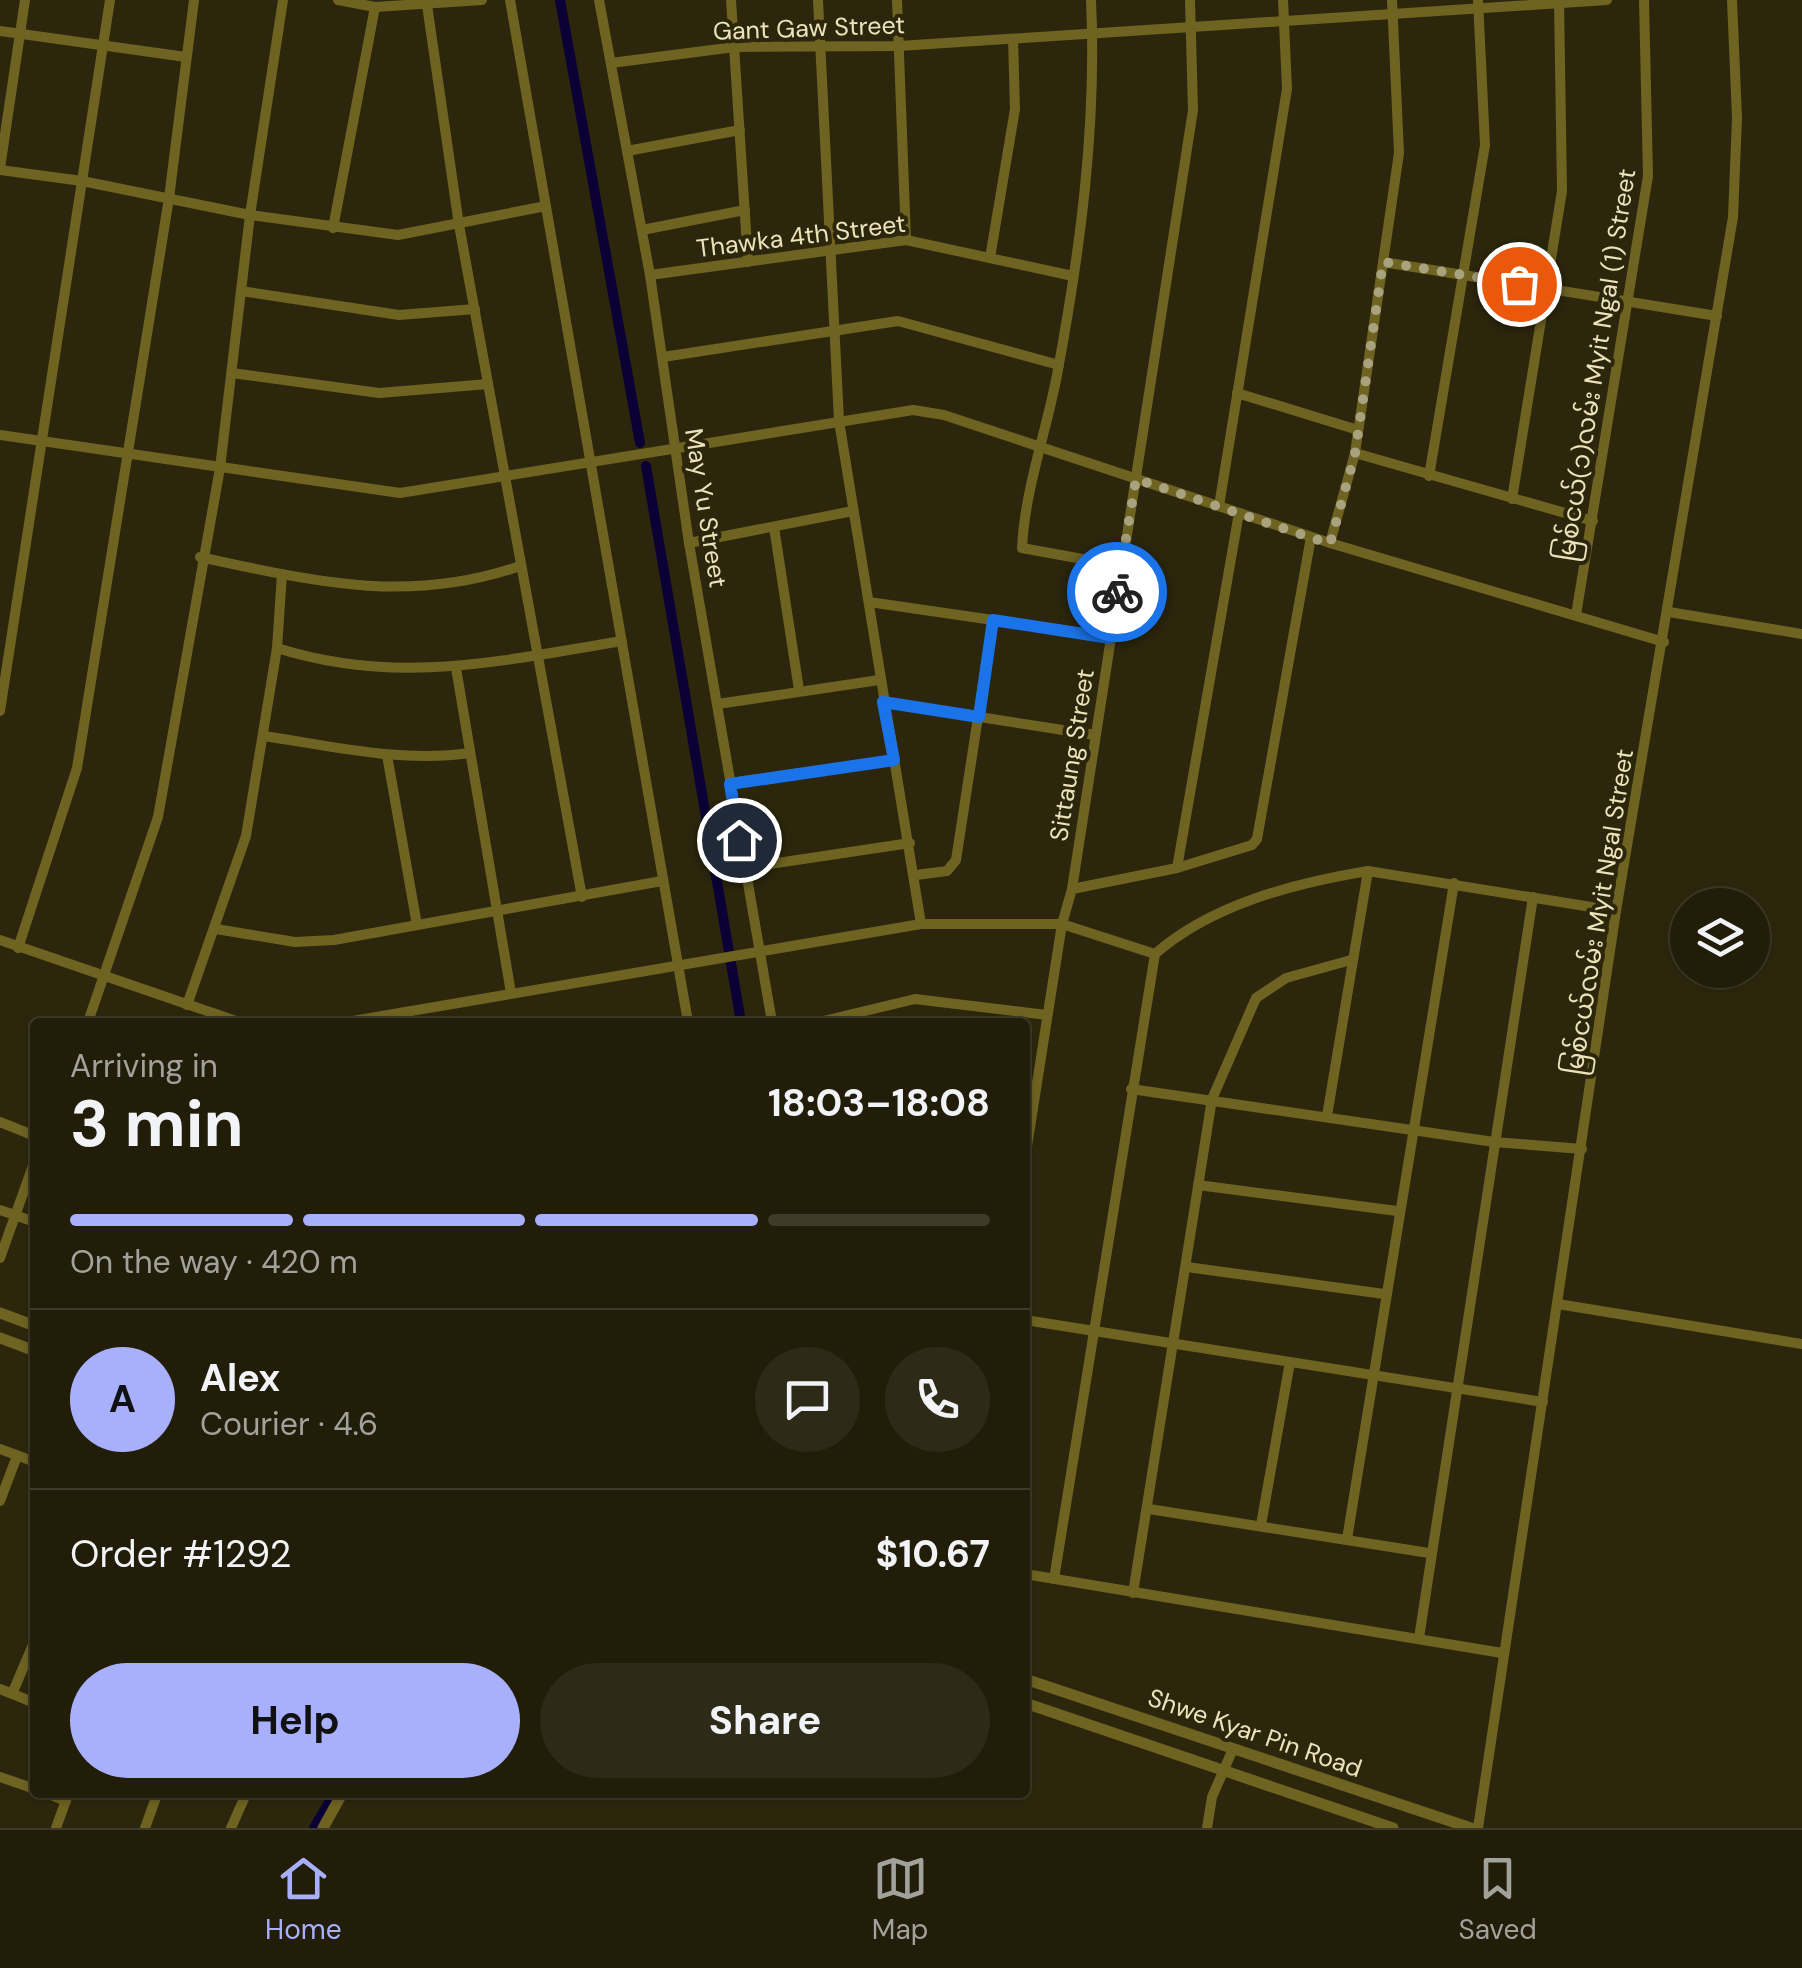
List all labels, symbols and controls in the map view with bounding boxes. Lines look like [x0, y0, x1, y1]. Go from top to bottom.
street label: Gant Gaw Street [712, 8, 906, 48]
street label: မြစ်ငယ်(၁)လမ်း Myit Ngal (1) Street [1548, 166, 1647, 564]
street label: Thawka 4th Street [695, 207, 907, 265]
pin [1477, 242, 1562, 327]
icon: bag [1492, 257, 1547, 312]
street label: May Yu Street [677, 426, 735, 590]
courier [1067, 542, 1167, 642]
icon: bike [1090, 565, 1145, 620]
street label: Sittaung Street [1042, 667, 1102, 843]
street label: မြစ်ငယ်လမ်း Myit Ngal Street [1556, 747, 1645, 1078]
pin [697, 798, 782, 883]
icon: home [712, 813, 767, 868]
map controls [1670, 888, 1770, 988]
button: layers [1670, 888, 1770, 988]
text: Arriving in [70, 1045, 218, 1087]
text: 18:03–18:08 [768, 1078, 990, 1128]
text: 3 min [70, 1082, 244, 1166]
text: On the way · 420 m [70, 1241, 358, 1283]
button: chat [755, 1347, 860, 1452]
button: phone [885, 1347, 990, 1452]
text: Alex [200, 1353, 280, 1403]
text: A [109, 1374, 136, 1424]
text: Courier · 4.6 [200, 1403, 378, 1445]
text: Order #1292 [70, 1529, 291, 1579]
text: $10.67 [875, 1529, 990, 1579]
button: Help [70, 1663, 520, 1778]
button: Share [540, 1663, 990, 1778]
street label: Shwe Kyar Pin Road [1144, 1681, 1366, 1785]
tab: Home [265, 1851, 342, 1948]
tab: Map [872, 1851, 928, 1948]
tab: Saved [1458, 1851, 1537, 1948]

